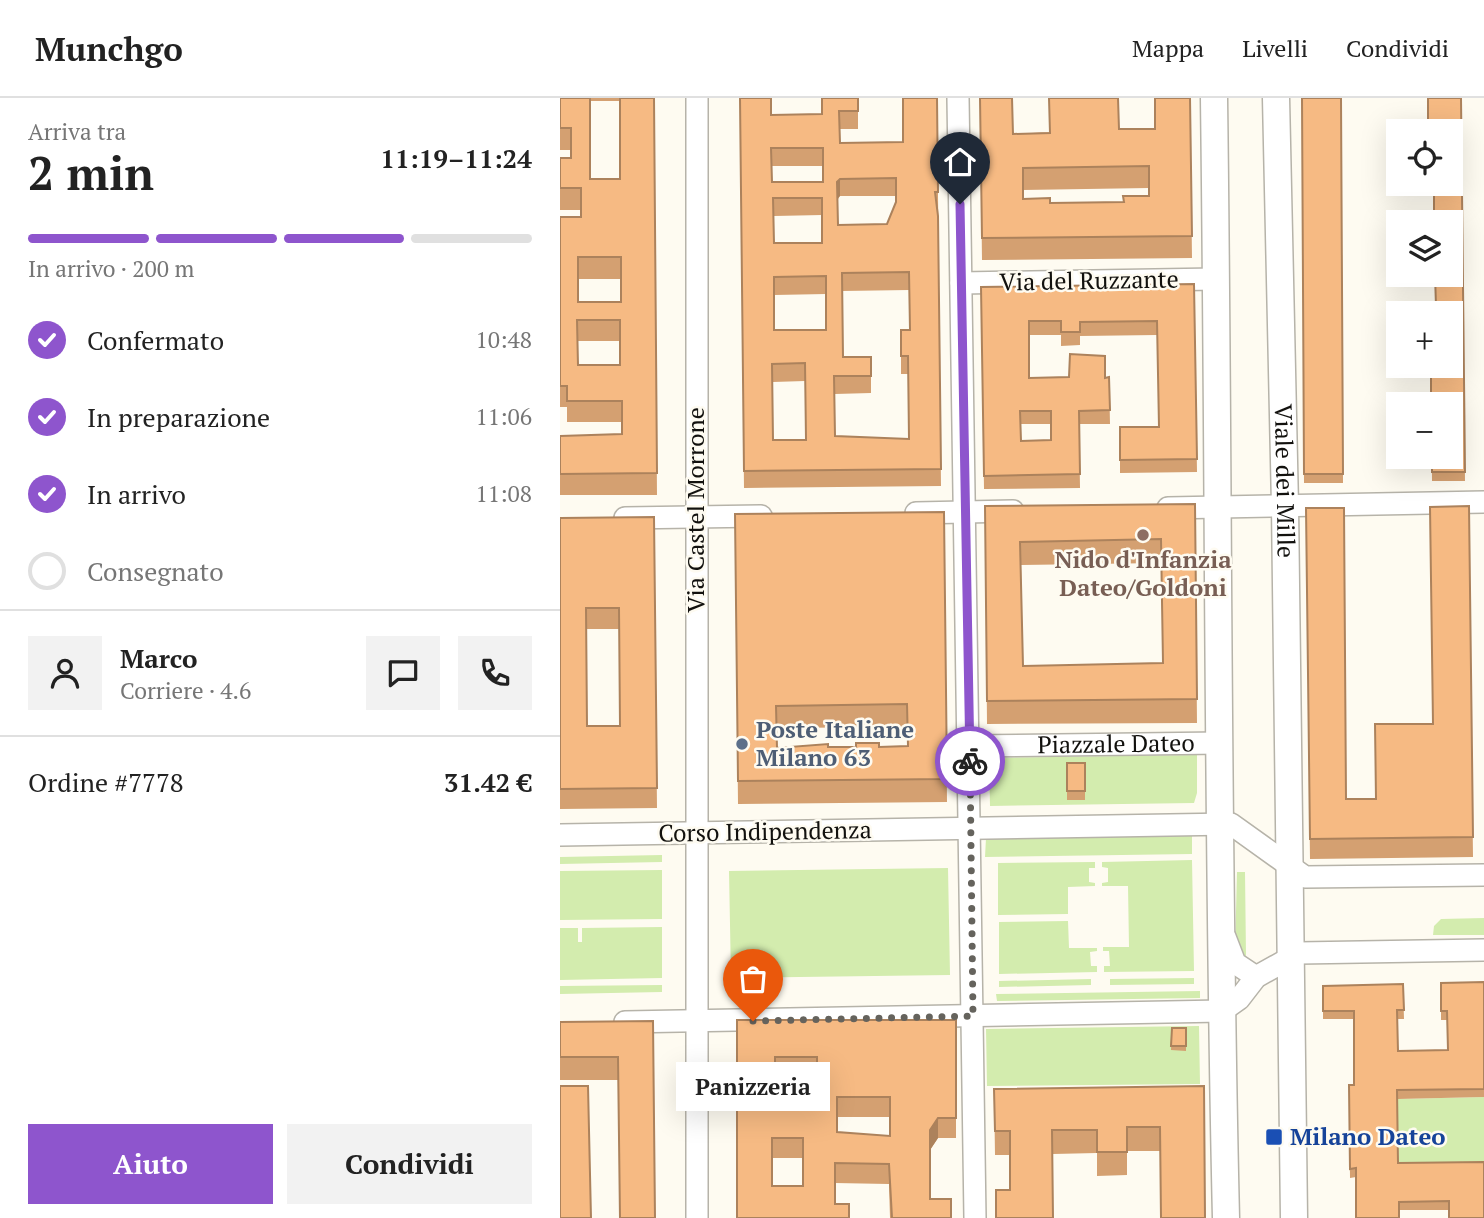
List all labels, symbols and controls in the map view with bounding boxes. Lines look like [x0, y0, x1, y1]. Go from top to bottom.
text: Munchgo [35, 27, 183, 70]
text: Mappa [1132, 32, 1204, 64]
text: Livelli [1242, 32, 1308, 64]
text: Condividi [1346, 32, 1449, 64]
text: Arriva tra [28, 116, 126, 147]
map controls [1386, 119, 1463, 469]
button: locate [1386, 119, 1463, 196]
pin [930, 132, 990, 204]
text: 11:19–11:24 [380, 141, 532, 175]
text: 2 min [28, 142, 154, 203]
icon: home [941, 143, 979, 181]
button: layers [1386, 210, 1463, 287]
text: In arrivo · 200 m [28, 253, 194, 284]
street label: Via del Ruzzante [999, 262, 1179, 298]
button: + [1386, 301, 1463, 378]
icon: check [28, 321, 66, 359]
text: Confermato [87, 323, 224, 357]
text: 10:48 [475, 324, 532, 355]
button: − [1386, 392, 1463, 469]
icon: check [28, 398, 66, 436]
text: In preparazione [87, 400, 270, 434]
text: 11:06 [475, 401, 532, 432]
street label: Viale dei Mille [1268, 404, 1303, 558]
street label: Via Castel Morrone [679, 407, 711, 613]
icon: check [28, 475, 66, 513]
text: In arrivo [87, 477, 186, 511]
text: 11:08 [475, 478, 532, 509]
marker: Nido d'Infanzia Dateo/Goldoni [1135, 527, 1151, 543]
place label: Nido d'Infanzia Dateo/Goldoni [1054, 543, 1232, 603]
text: Consegnato [87, 554, 224, 588]
button: person [28, 636, 102, 710]
button: chat [366, 636, 440, 710]
button: phone [458, 636, 532, 710]
text: Marco [120, 641, 198, 675]
text: Corriere · 4.6 [120, 675, 251, 706]
place label: Poste Italiane Milano 63 [756, 713, 914, 773]
courier [935, 726, 1005, 796]
street label: Piazzale Dateo [1037, 726, 1195, 760]
marker: Poste Italiane Milano 63 [734, 736, 750, 752]
icon: bike [951, 742, 989, 780]
text: Ordine #7778 [28, 765, 184, 799]
text: 31.42 € [444, 765, 532, 799]
street label: Corso Indipendenza [658, 813, 872, 849]
pin [723, 949, 783, 1021]
icon: bag [734, 960, 772, 998]
callout: Panizzeria [676, 1063, 830, 1112]
text: Panizzeria [695, 1071, 811, 1102]
place label: Milano Dateo [1290, 1120, 1446, 1152]
button: Aiuto [28, 1124, 273, 1204]
button: Condividi [287, 1124, 532, 1204]
marker: Milano Dateo [1264, 1127, 1284, 1147]

